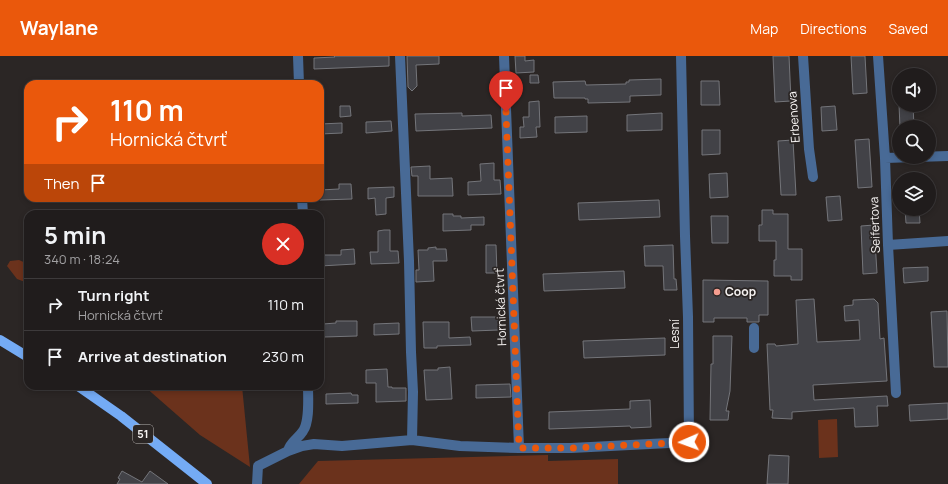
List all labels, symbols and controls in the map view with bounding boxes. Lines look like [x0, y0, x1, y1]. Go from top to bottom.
text: Waylane [20, 15, 98, 41]
text: Map [750, 19, 778, 38]
text: Directions [800, 19, 867, 38]
text: Saved [889, 19, 928, 38]
map controls [892, 68, 936, 216]
button: sound [892, 68, 936, 112]
pin [489, 71, 523, 112]
icon: arrive [495, 77, 517, 99]
text: 110 m [110, 91, 184, 129]
street label: Erbenova [783, 91, 804, 143]
icon: right [44, 96, 96, 148]
button: search [892, 120, 936, 164]
text: Hornická čtvrť [110, 127, 227, 151]
icon: arrive [87, 172, 109, 194]
button: layers [892, 172, 936, 216]
text: Then [44, 173, 79, 194]
street label: Seifertova [865, 197, 884, 254]
text: 5 min [44, 218, 106, 251]
button: close [262, 223, 304, 265]
text: 340 m · 18:24 [44, 250, 120, 268]
street label: Hornická čtvrť [491, 268, 510, 346]
place label: Coop [725, 283, 756, 300]
text: Turn right [78, 285, 149, 306]
marker: Coop [712, 287, 722, 297]
icon: right [44, 294, 66, 316]
text: 110 m [267, 294, 304, 315]
text: Hornická čtvrť [78, 306, 162, 324]
street label: Lesní [666, 319, 683, 349]
icon: arrive [44, 346, 66, 368]
text: Arrive at destination [78, 346, 227, 367]
text: 230 m [262, 346, 304, 367]
position arrow [668, 421, 710, 463]
road number: 51 [133, 425, 153, 443]

